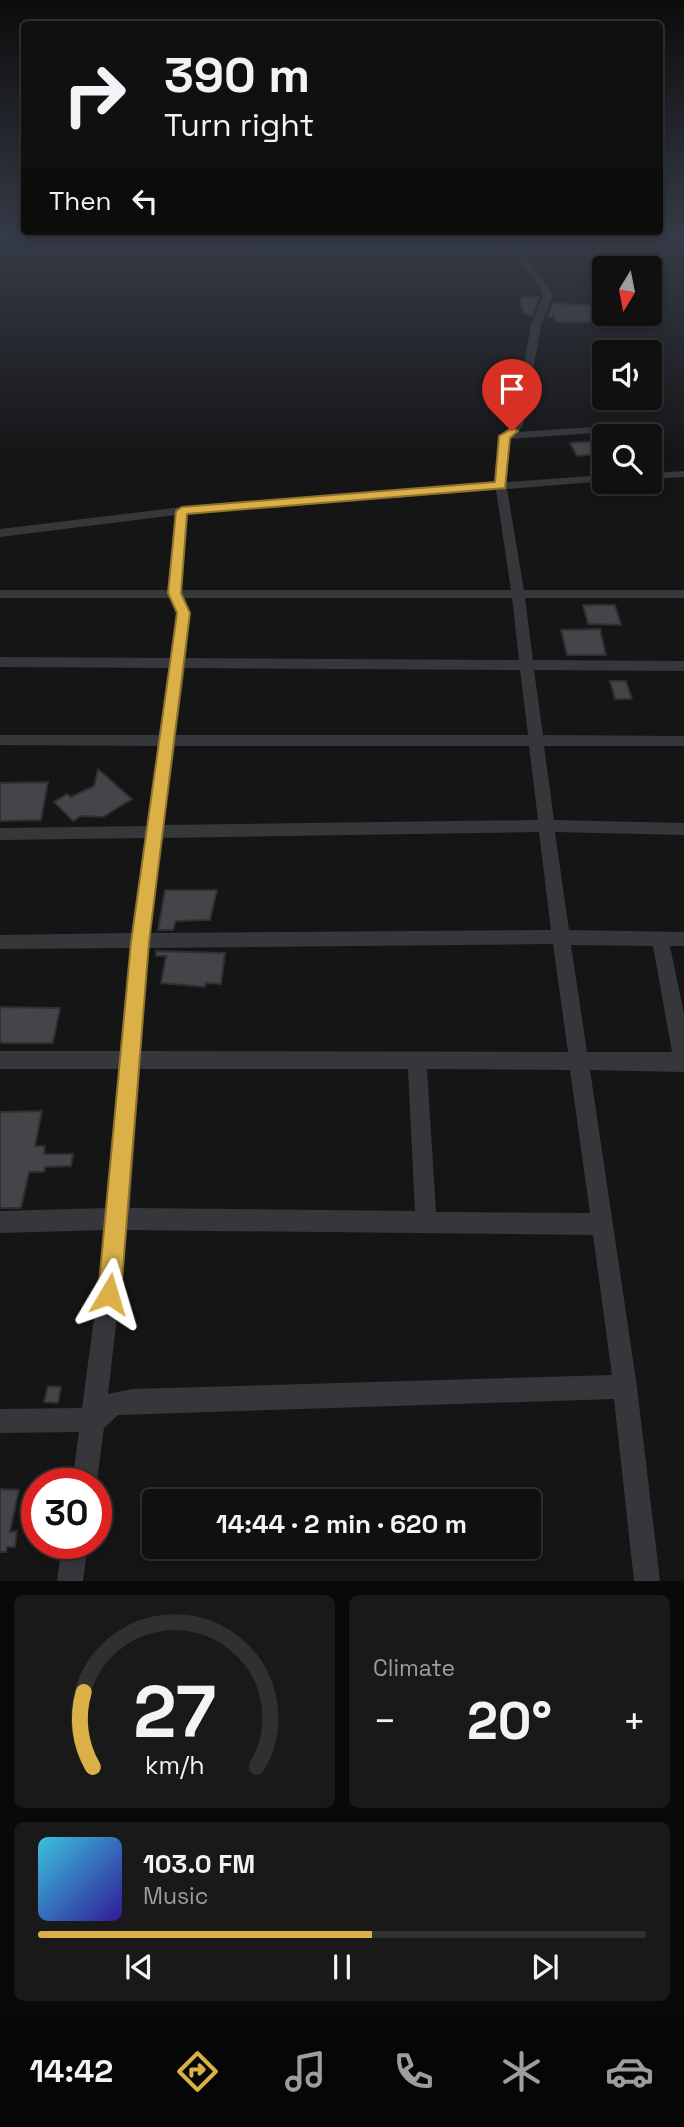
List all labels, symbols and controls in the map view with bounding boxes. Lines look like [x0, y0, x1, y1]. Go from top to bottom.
text: 390 m [164, 44, 310, 106]
icon: right [49, 49, 140, 140]
text: Turn right [164, 105, 314, 145]
icon: left [126, 182, 164, 220]
text: Then [49, 184, 112, 218]
north arrow [592, 256, 662, 326]
map controls [592, 256, 662, 494]
button: sound [592, 340, 662, 410]
pin [482, 359, 542, 431]
icon: arrive [493, 370, 531, 408]
button: search [592, 424, 662, 494]
position arrow [72, 1257, 146, 1331]
speed limit sign: 30 [21, 1468, 112, 1559]
text: 14:44 · 2 min · 620 m [216, 1507, 467, 1541]
text: Climate [373, 1653, 455, 1683]
text: 27 [133, 1666, 216, 1759]
text: 20° [467, 1688, 552, 1754]
text: − [373, 1697, 397, 1745]
text: + [622, 1697, 646, 1745]
text: km/h [145, 1749, 204, 1781]
text: 103.0 FM [143, 1847, 255, 1881]
text: Music [143, 1881, 208, 1911]
icon: previous [120, 1948, 158, 1986]
icon: pause [323, 1948, 361, 1986]
icon: next [526, 1948, 564, 1986]
icon: directions [173, 2047, 222, 2096]
icon: music [281, 2047, 330, 2096]
icon: phone [389, 2047, 438, 2096]
icon: climate [497, 2047, 546, 2096]
icon: car [605, 2047, 654, 2096]
text: 14:42 [30, 2051, 113, 2091]

